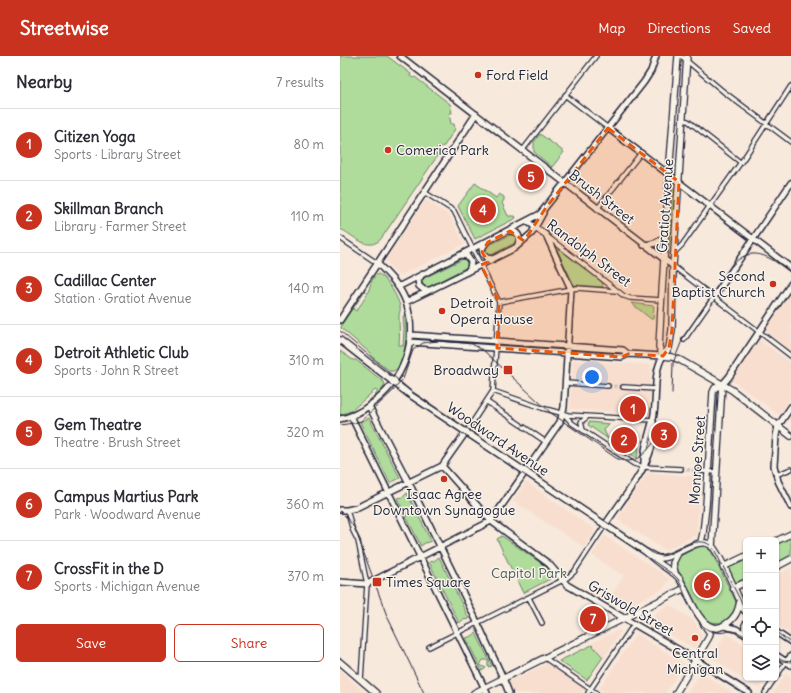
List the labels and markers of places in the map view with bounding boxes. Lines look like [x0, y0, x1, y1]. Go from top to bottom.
place label: Ford Field [486, 66, 548, 84]
marker: Ford Field [473, 70, 483, 80]
place label: Comerica Park [396, 141, 489, 159]
marker: Comerica Park [383, 145, 393, 155]
pin: 5 [518, 162, 544, 192]
pin: 4 [470, 195, 496, 225]
place label: Second Baptist Church [671, 267, 765, 301]
marker: Second Baptist Church [768, 279, 778, 289]
place label: Detroit Opera House [450, 294, 533, 328]
marker: Detroit Opera House [437, 306, 447, 316]
place label: Broadway [433, 361, 499, 379]
marker: Broadway [502, 364, 514, 376]
pin: 1 [620, 394, 646, 424]
pin: 3 [651, 420, 677, 450]
pin: 2 [611, 425, 637, 455]
marker: Isaac Agree Downtown Synagogue [439, 474, 449, 484]
place label: Isaac Agree Downtown Synagogue [373, 485, 515, 519]
pin: 6 [694, 570, 720, 600]
place label: Times Square [386, 573, 470, 591]
marker: Times Square [371, 576, 383, 588]
pin: 7 [580, 604, 606, 634]
marker: Central Michigan [690, 633, 700, 643]
place label: Central Michigan [667, 644, 723, 678]

